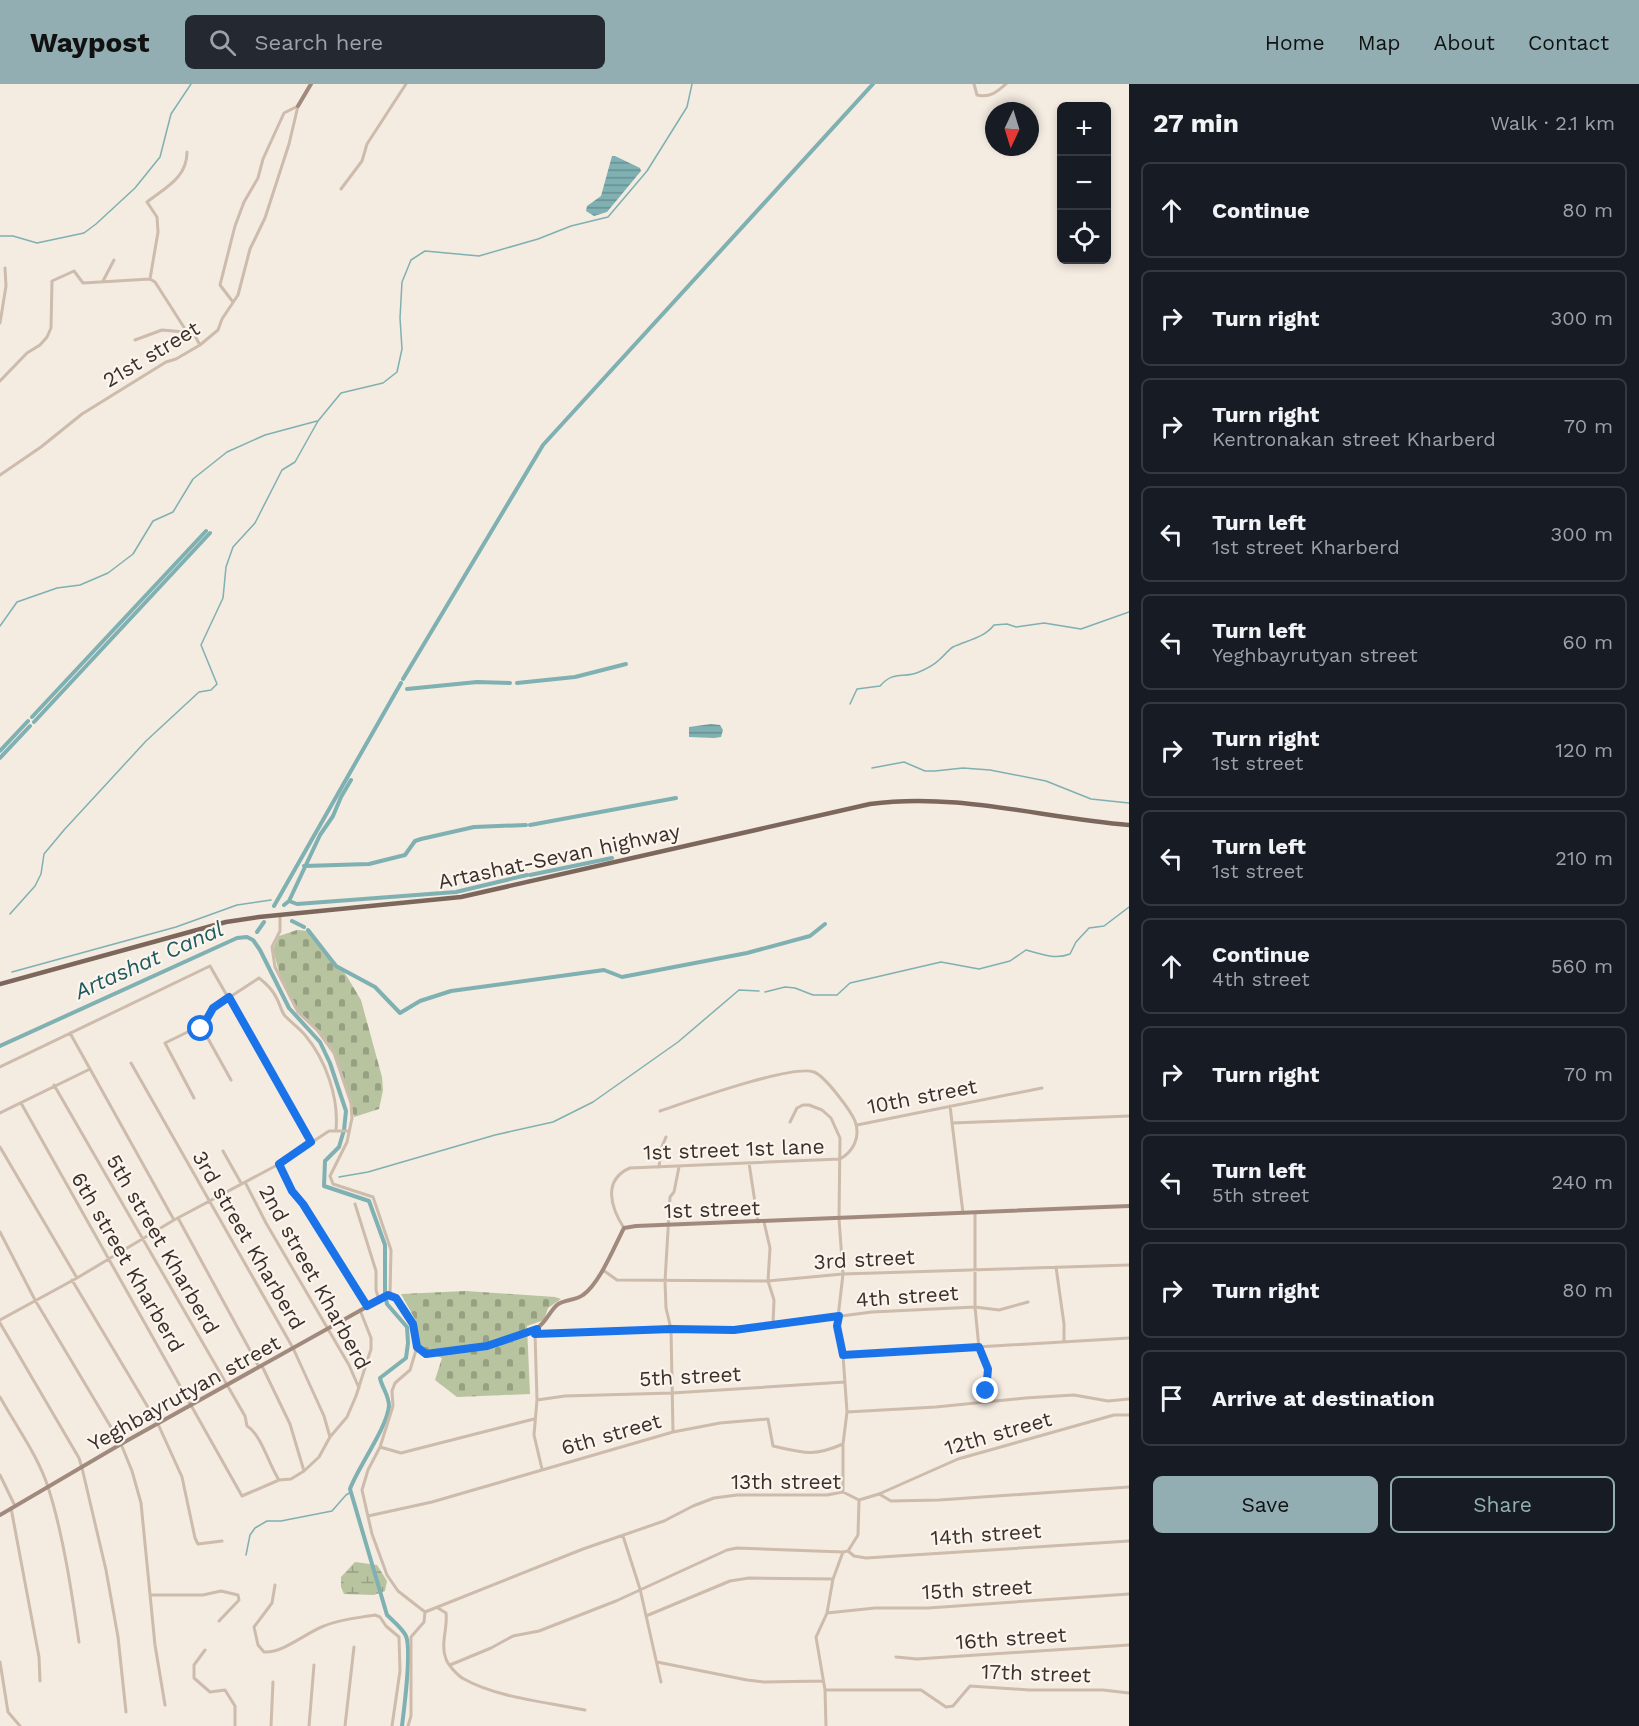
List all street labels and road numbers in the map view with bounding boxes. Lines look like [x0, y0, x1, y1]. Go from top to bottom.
street label: 21st street [98, 315, 204, 393]
street label: Artashat-Sevan highway [436, 818, 682, 894]
street label: 10th street [865, 1073, 979, 1119]
street label: 1st street 1st lane [643, 1133, 825, 1165]
street label: 3rd street Kharberd [187, 1146, 311, 1334]
street label: 5th street Kharberd [101, 1150, 225, 1338]
street label: 6th street Kharberd [66, 1168, 190, 1356]
street label: 2nd street Kharberd [254, 1180, 376, 1374]
street label: 1st street [664, 1195, 761, 1223]
street label: 3rd street [813, 1244, 916, 1274]
street label: 4th street [855, 1280, 959, 1312]
street label: Yeghbayrutyan street [84, 1330, 285, 1456]
street label: 5th street [638, 1361, 742, 1391]
street label: 12th street [942, 1406, 1055, 1460]
street label: 6th street [558, 1408, 664, 1460]
street label: 13th street [731, 1469, 841, 1494]
street label: 14th street [930, 1518, 1042, 1550]
street label: 15th street [921, 1574, 1033, 1604]
street label: 16th street [955, 1622, 1067, 1654]
street label: 17th street [981, 1659, 1091, 1687]

